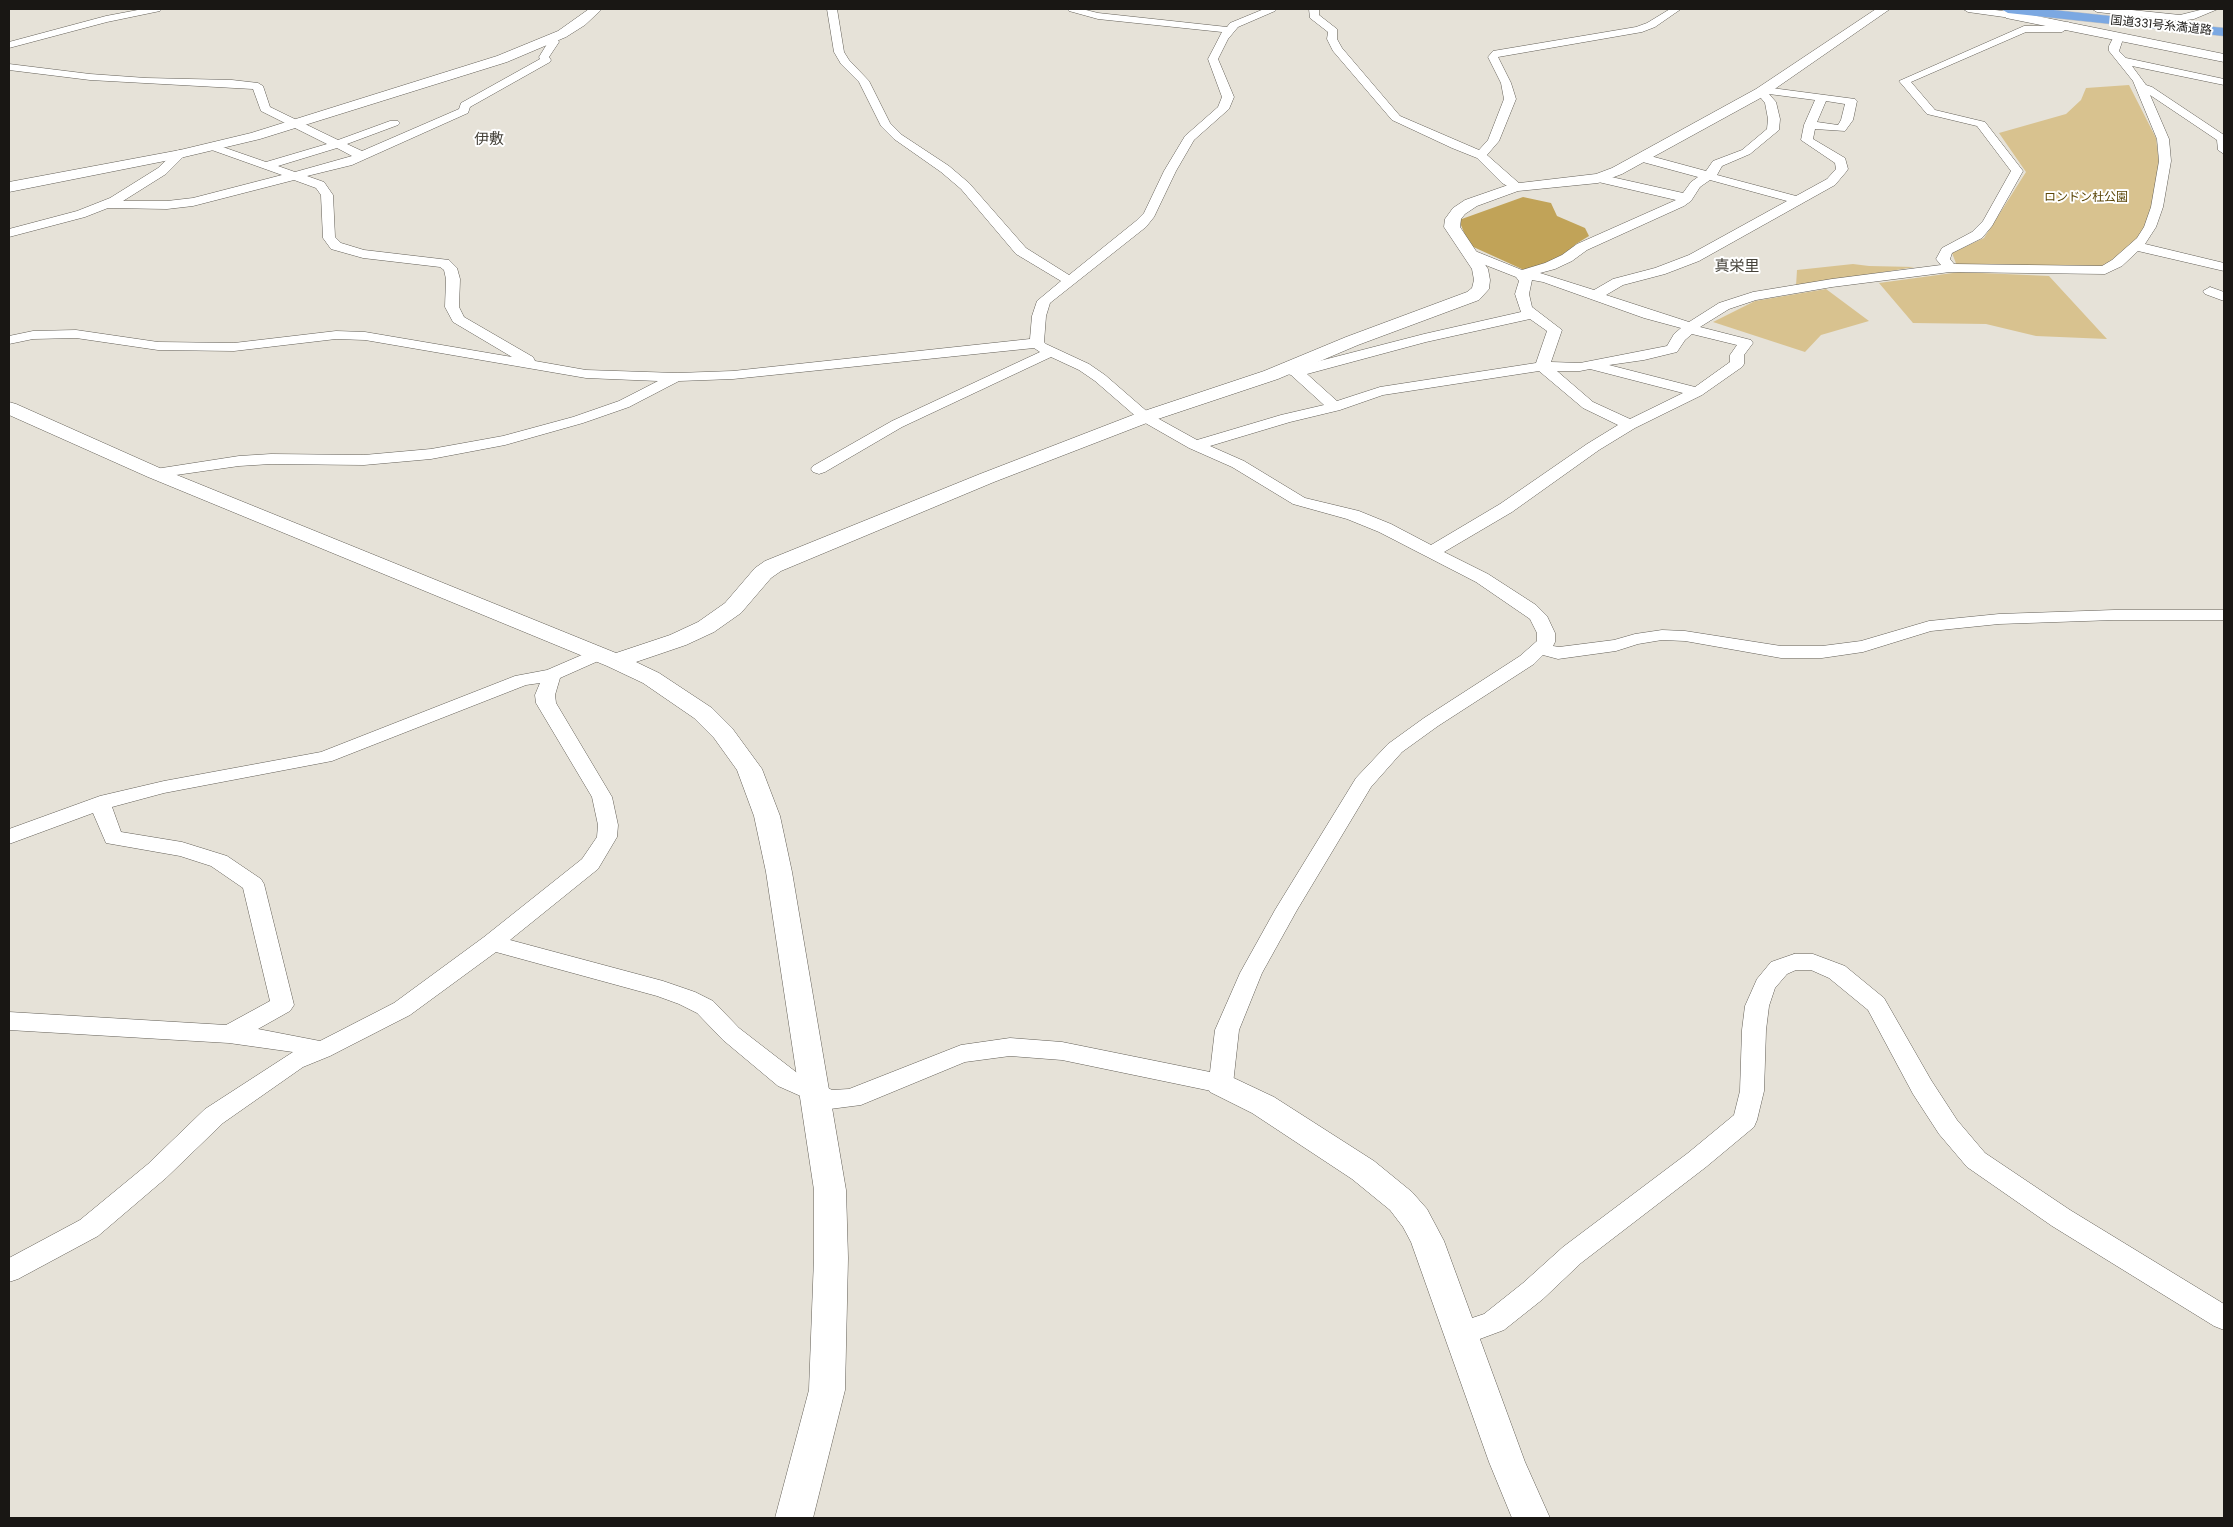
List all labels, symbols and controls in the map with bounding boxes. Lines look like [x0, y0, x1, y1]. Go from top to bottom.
street label: 国道331号糸満道路 [2110, 14, 2212, 38]
district label: 伊敷 [474, 131, 504, 149]
park label: ロンドン杜公園 [2044, 191, 2128, 205]
district label: 真栄里 [1715, 258, 1759, 276]

